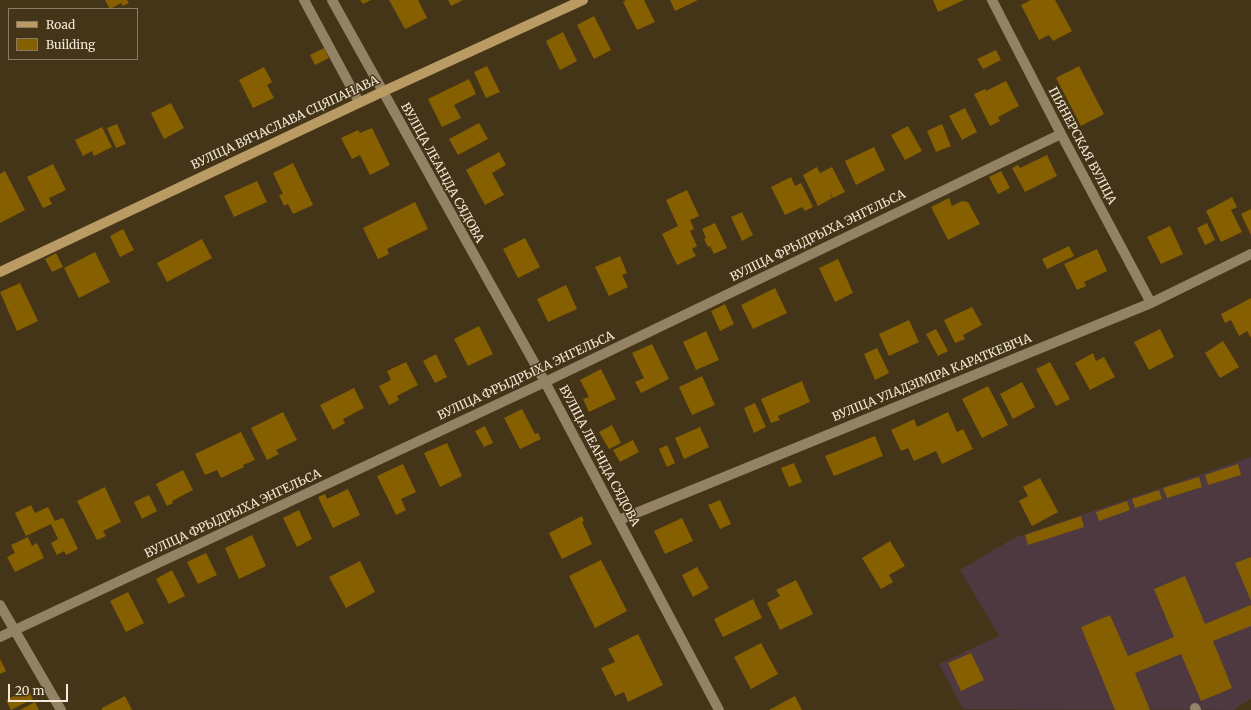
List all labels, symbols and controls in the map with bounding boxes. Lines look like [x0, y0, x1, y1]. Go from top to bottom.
legend [8, 8, 138, 60]
text: Road [46, 17, 75, 32]
text: Building [46, 37, 95, 52]
street label: ВУЛІЦА ВЯЧАСЛАВА СЦЯПАНАВА [189, 73, 381, 173]
street label: ПІЯНЕРСКАЯ ВУЛІЦА [1045, 85, 1119, 207]
street label: ВУЛІЦА ЛЕАНІДА СЯДОВА [397, 100, 487, 246]
street label: ВУЛІЦА ФРЫДРЫХА ЭНГЕЛЬСА [728, 187, 908, 285]
street label: ВУЛІЦА ФРЫДРЫХА ЭНГЕЛЬСА [435, 329, 617, 423]
street label: ВУЛІЦА УЛАДЗІМІРА КАРАТКЕВІЧА [830, 331, 1034, 425]
street label: ВУЛІЦА ЛЕАНІДА СЯДОВА [556, 383, 642, 529]
street label: ВУЛІЦА ФРЫДРЫХА ЭНГЕЛЬСА [142, 467, 324, 561]
scale bar [10, 676, 70, 702]
text: 20 m [15, 683, 44, 698]

